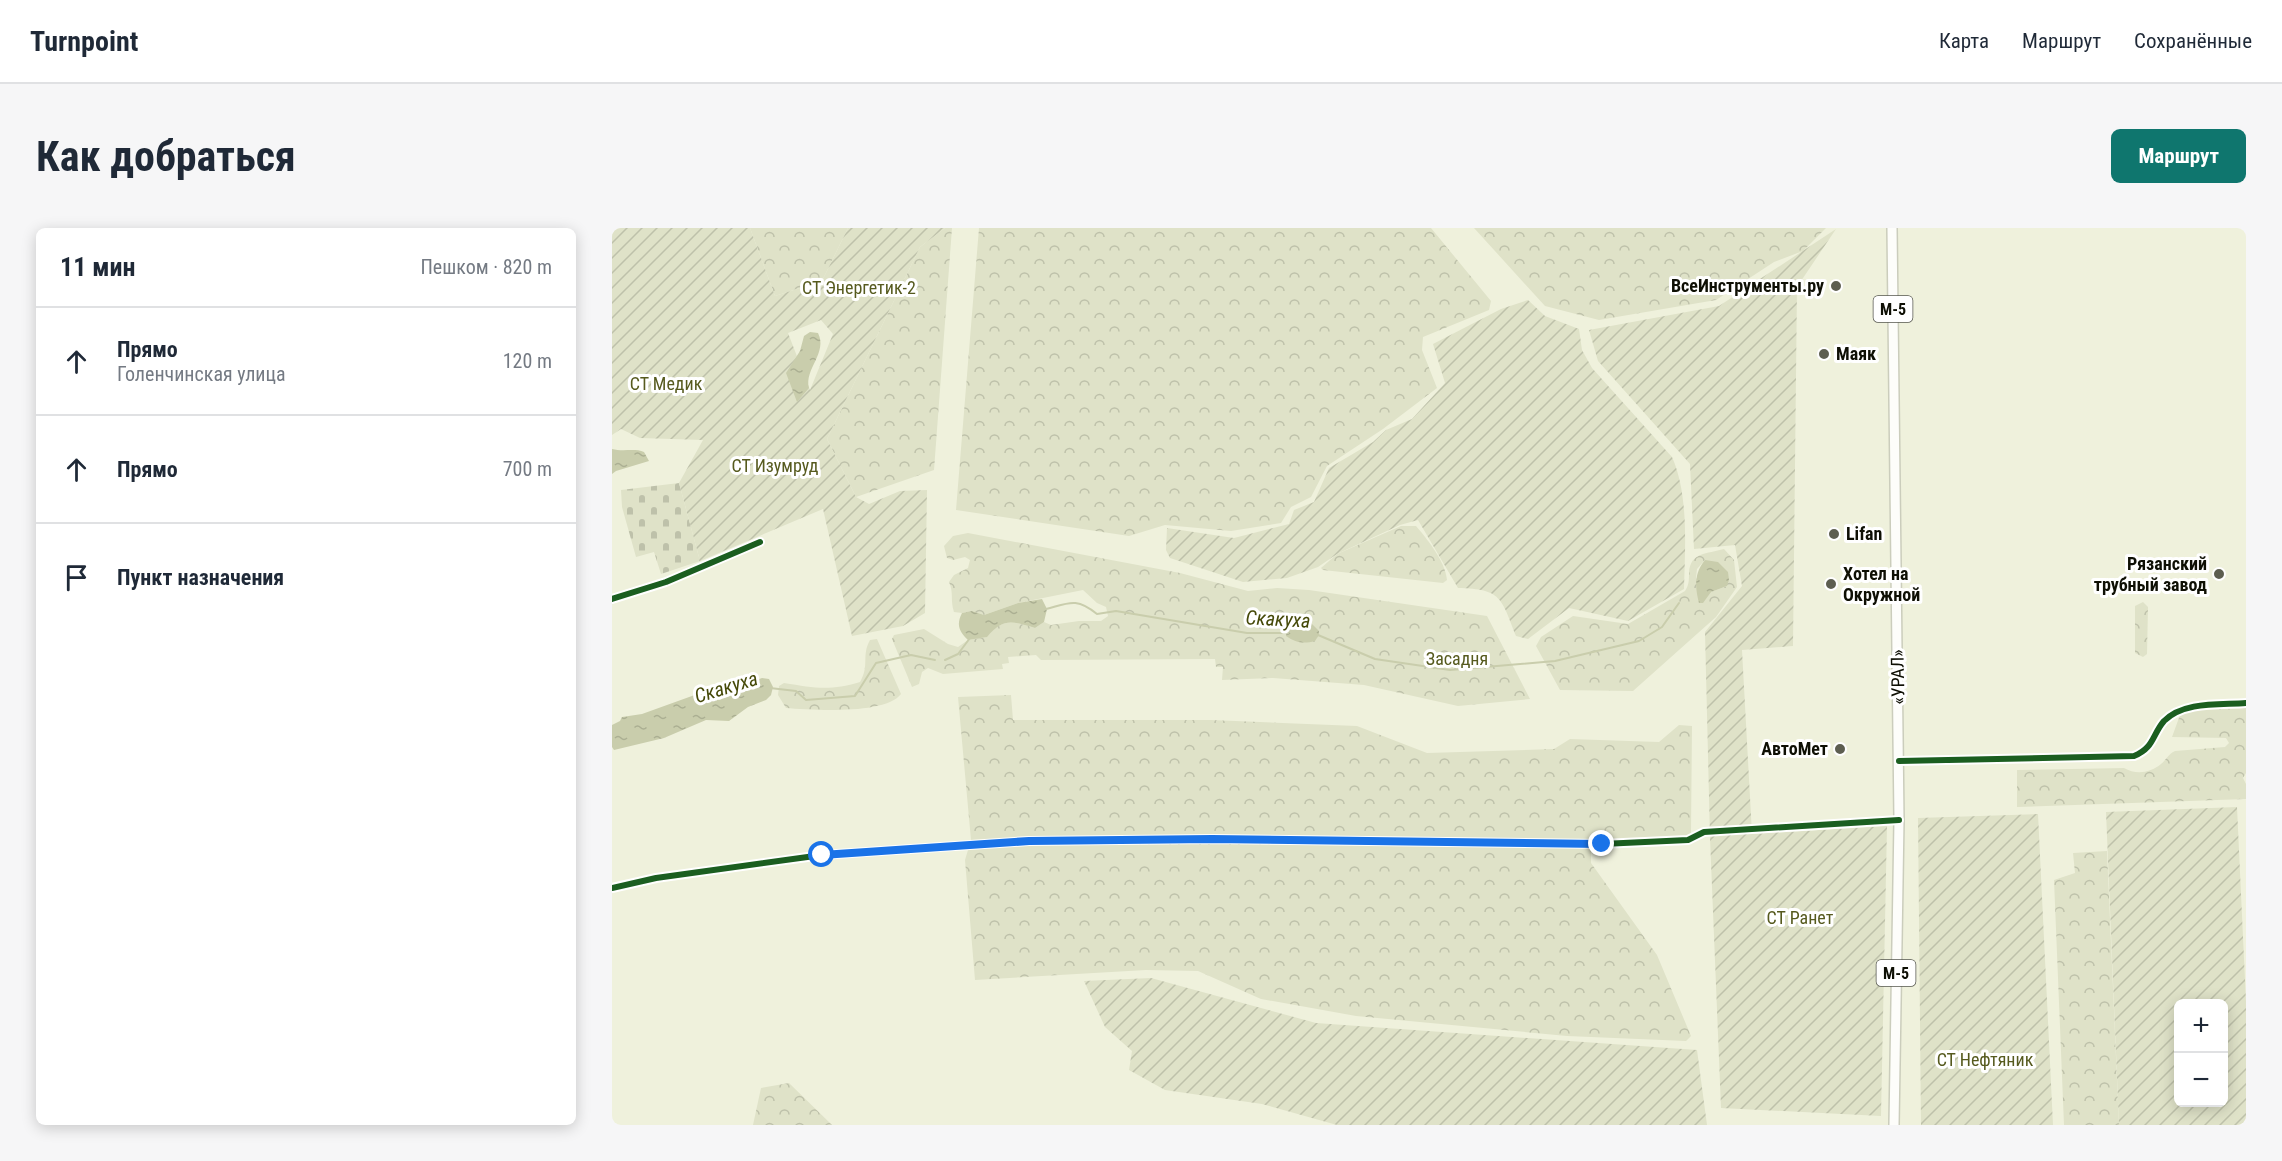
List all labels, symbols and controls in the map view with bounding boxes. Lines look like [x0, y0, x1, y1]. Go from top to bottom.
text: Turnpoint [30, 25, 138, 58]
text: Карта [1939, 29, 1989, 53]
text: Маршрут [2022, 29, 2101, 53]
text: Сохранённые [2134, 29, 2252, 53]
button: Маршрут [2111, 129, 2246, 183]
text: Как добраться [36, 132, 296, 181]
text: 11 мин [60, 252, 136, 282]
text: Пешком · 820 m [420, 255, 552, 279]
place label: ВсеИнструменты.ру [1671, 275, 1824, 296]
park label: СТ Энергетик-2 [802, 277, 916, 298]
marker: ВсеИнструменты.ру [1829, 279, 1843, 293]
road number: М-5 [1874, 296, 1912, 322]
text: Прямо [117, 337, 178, 362]
place label: Маяк [1836, 343, 1876, 364]
icon: ahead [60, 345, 93, 378]
marker: Маяк [1817, 347, 1831, 361]
text: 120 m [503, 349, 552, 373]
text: Голенчинская улица [117, 362, 286, 386]
park label: СТ Медик [630, 373, 703, 394]
icon: ahead [60, 453, 93, 486]
park label: СТ Изумруд [732, 455, 819, 476]
text: Прямо [117, 457, 178, 482]
text: 700 m [503, 457, 552, 481]
place label: Lifan [1846, 523, 1882, 544]
marker: Lifan [1827, 527, 1841, 541]
place label: Рязанский трубный завод [2094, 553, 2207, 595]
icon: arrive [60, 561, 93, 594]
place label: Хотел на Окружной [1843, 563, 1920, 605]
text: Пункт назначения [117, 565, 284, 590]
marker: Рязанский трубный завод [2212, 567, 2226, 581]
marker: Хотел на Окружной [1824, 577, 1838, 591]
water label: Скакуха [1245, 605, 1311, 633]
park label: Засадня [1426, 648, 1488, 669]
street label: «УРАЛ» [1887, 649, 1908, 705]
water label: Скакуха [691, 666, 761, 708]
place label: АвтоМет [1761, 738, 1828, 759]
marker: АвтоМет [1833, 742, 1847, 756]
route end [1588, 830, 1614, 856]
route start [808, 841, 834, 867]
park label: СТ Ранет [1767, 907, 1834, 928]
road number: М-5 [1876, 960, 1916, 986]
map controls [2174, 999, 2228, 1107]
button: + [2174, 999, 2228, 1053]
park label: СТ Нефтяник [1937, 1049, 2034, 1070]
button: − [2174, 1053, 2228, 1107]

